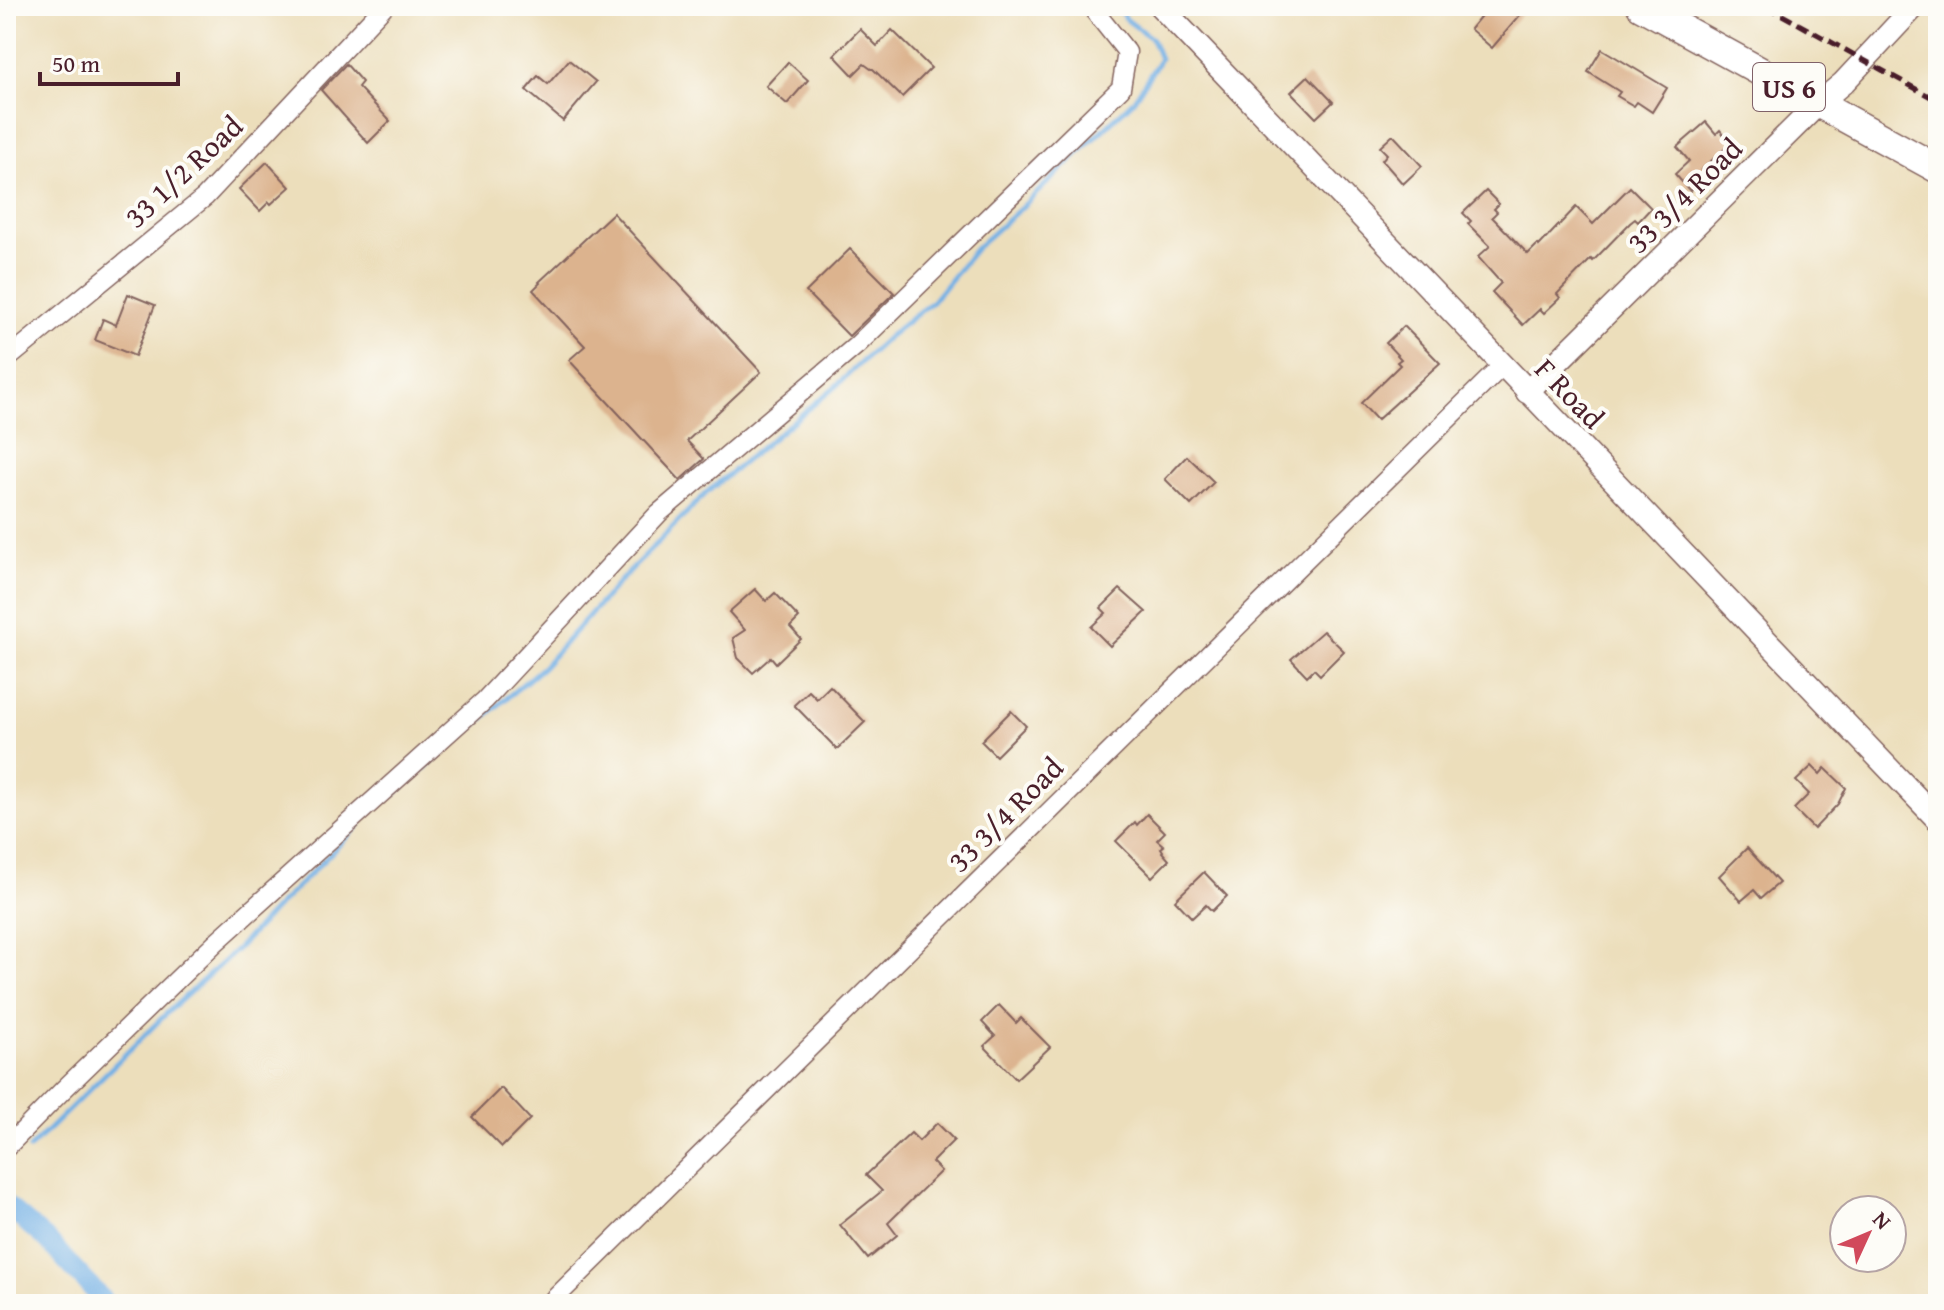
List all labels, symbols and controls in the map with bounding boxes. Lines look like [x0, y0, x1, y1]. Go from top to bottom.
scale bar [40, 36, 178, 86]
text: 50 m [52, 46, 100, 81]
road number: US 6 [1753, 63, 1825, 111]
street label: 33 1/2 Road [114, 104, 252, 238]
street label: 33 3/4 Road [1616, 127, 1752, 263]
street label: F Road [1525, 347, 1615, 439]
street label: 33 3/4 Road [937, 746, 1073, 882]
north arrow [1828, 1194, 1908, 1274]
text: N [1866, 1204, 1899, 1237]

